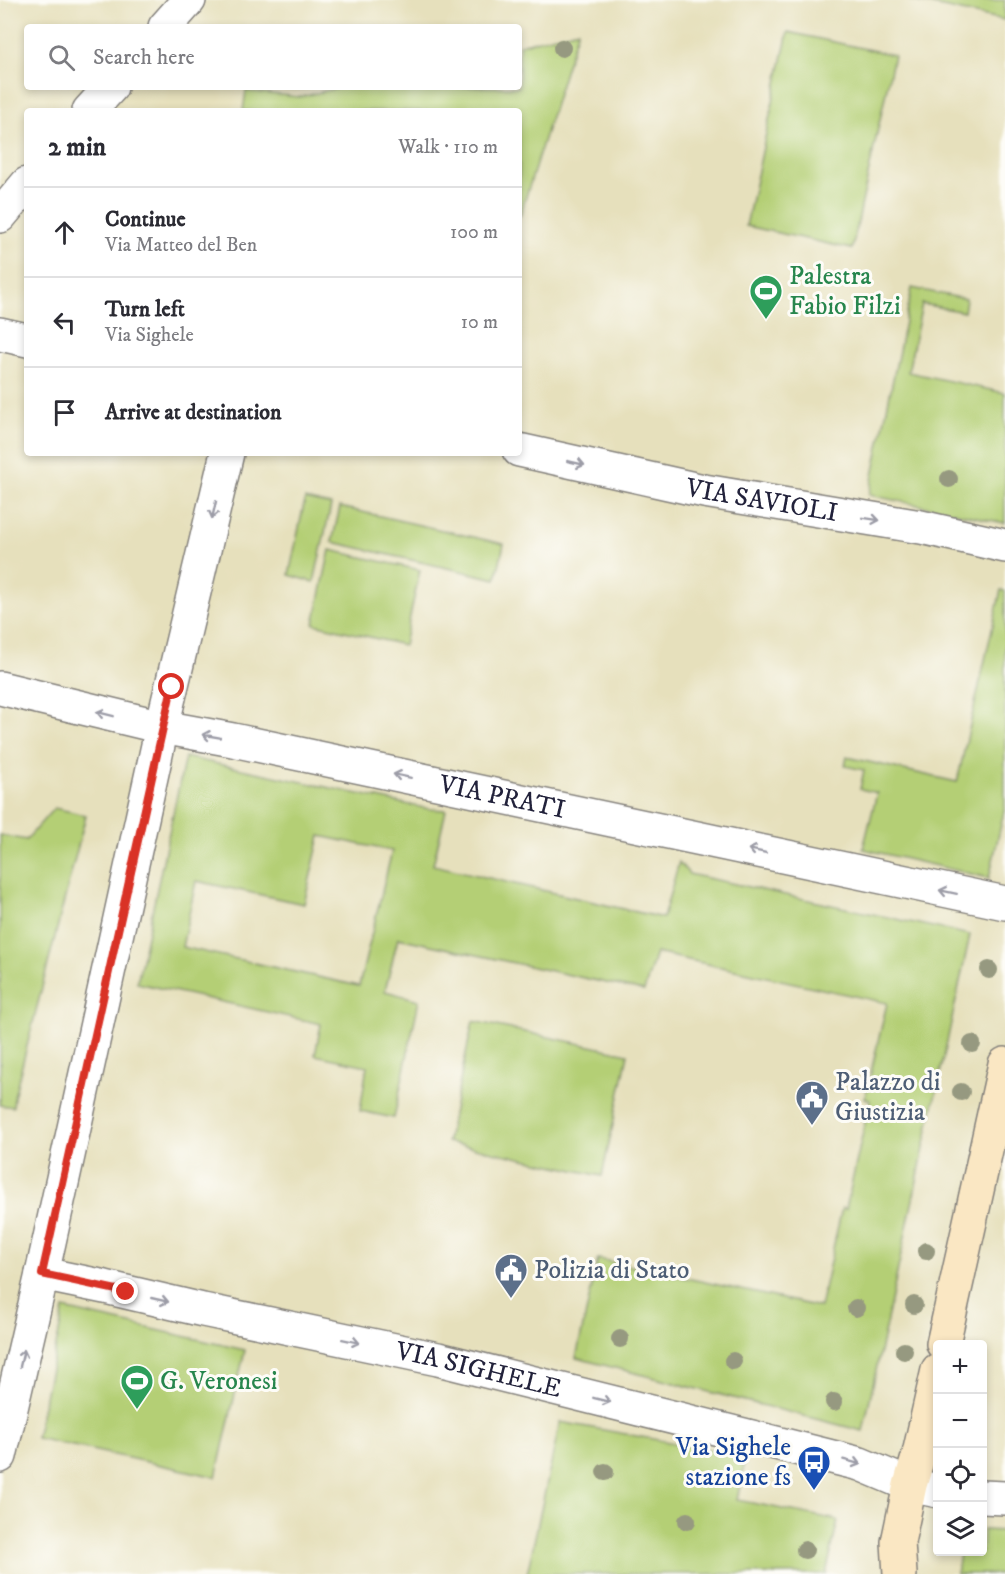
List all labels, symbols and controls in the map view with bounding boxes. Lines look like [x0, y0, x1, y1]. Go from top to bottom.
search box [24, 24, 522, 90]
icon: search [45, 41, 78, 74]
text: Search here [93, 44, 195, 71]
text: 2 min [48, 131, 106, 164]
text: Walk · 110 m [398, 135, 498, 160]
text: Continue [105, 206, 186, 233]
icon: ahead [48, 216, 81, 249]
text: 100 m [450, 220, 498, 245]
text: Via Matteo del Ben [105, 233, 257, 258]
place label: Palestra Fabio Filzi [789, 260, 901, 323]
sports icon: Palestra Fabio Filzi [748, 273, 784, 320]
text: Turn left [105, 296, 185, 323]
icon: left [48, 306, 81, 339]
text: 10 m [461, 310, 498, 335]
text: Via Sighele [105, 323, 194, 348]
icon: arrive [48, 396, 81, 429]
text: Arrive at destination [105, 399, 282, 426]
one-way arrow [566, 457, 585, 469]
street label: VIA SAVIOLI [682, 471, 840, 529]
one-way arrow [207, 500, 219, 519]
one-way arrow [860, 513, 880, 524]
route start [158, 673, 184, 699]
one-way arrow [96, 708, 115, 720]
one-way arrow [202, 730, 221, 741]
street label: VIA PRATI [435, 767, 568, 826]
one-way arrow [393, 770, 412, 781]
one-way arrow [748, 845, 767, 857]
one-way arrow [938, 886, 958, 897]
place label: Palazzo di Giustizia [835, 1066, 940, 1129]
public building icon: Palazzo di Giustizia [794, 1079, 830, 1126]
public building icon: Polizia di Stato [493, 1252, 529, 1299]
place label: Polizia di Stato [534, 1254, 690, 1287]
route end [112, 1278, 138, 1304]
one-way arrow [150, 1295, 169, 1307]
street label: VIA SIGHELE [392, 1334, 565, 1406]
one-way arrow [341, 1336, 360, 1347]
map controls [933, 1340, 987, 1556]
button: + [933, 1340, 987, 1394]
one-way arrow [17, 1349, 29, 1368]
sports icon: G. Veronesi [119, 1363, 155, 1410]
place label: G. Veronesi [160, 1365, 278, 1398]
one-way arrow [592, 1394, 611, 1406]
button: − [933, 1394, 987, 1448]
place label: Via Sighele stazione fs [675, 1431, 791, 1494]
bus stop icon: Via Sighele stazione fs [796, 1444, 832, 1491]
button: locate [933, 1448, 987, 1502]
one-way arrow [842, 1457, 861, 1469]
button: layers [933, 1502, 987, 1556]

